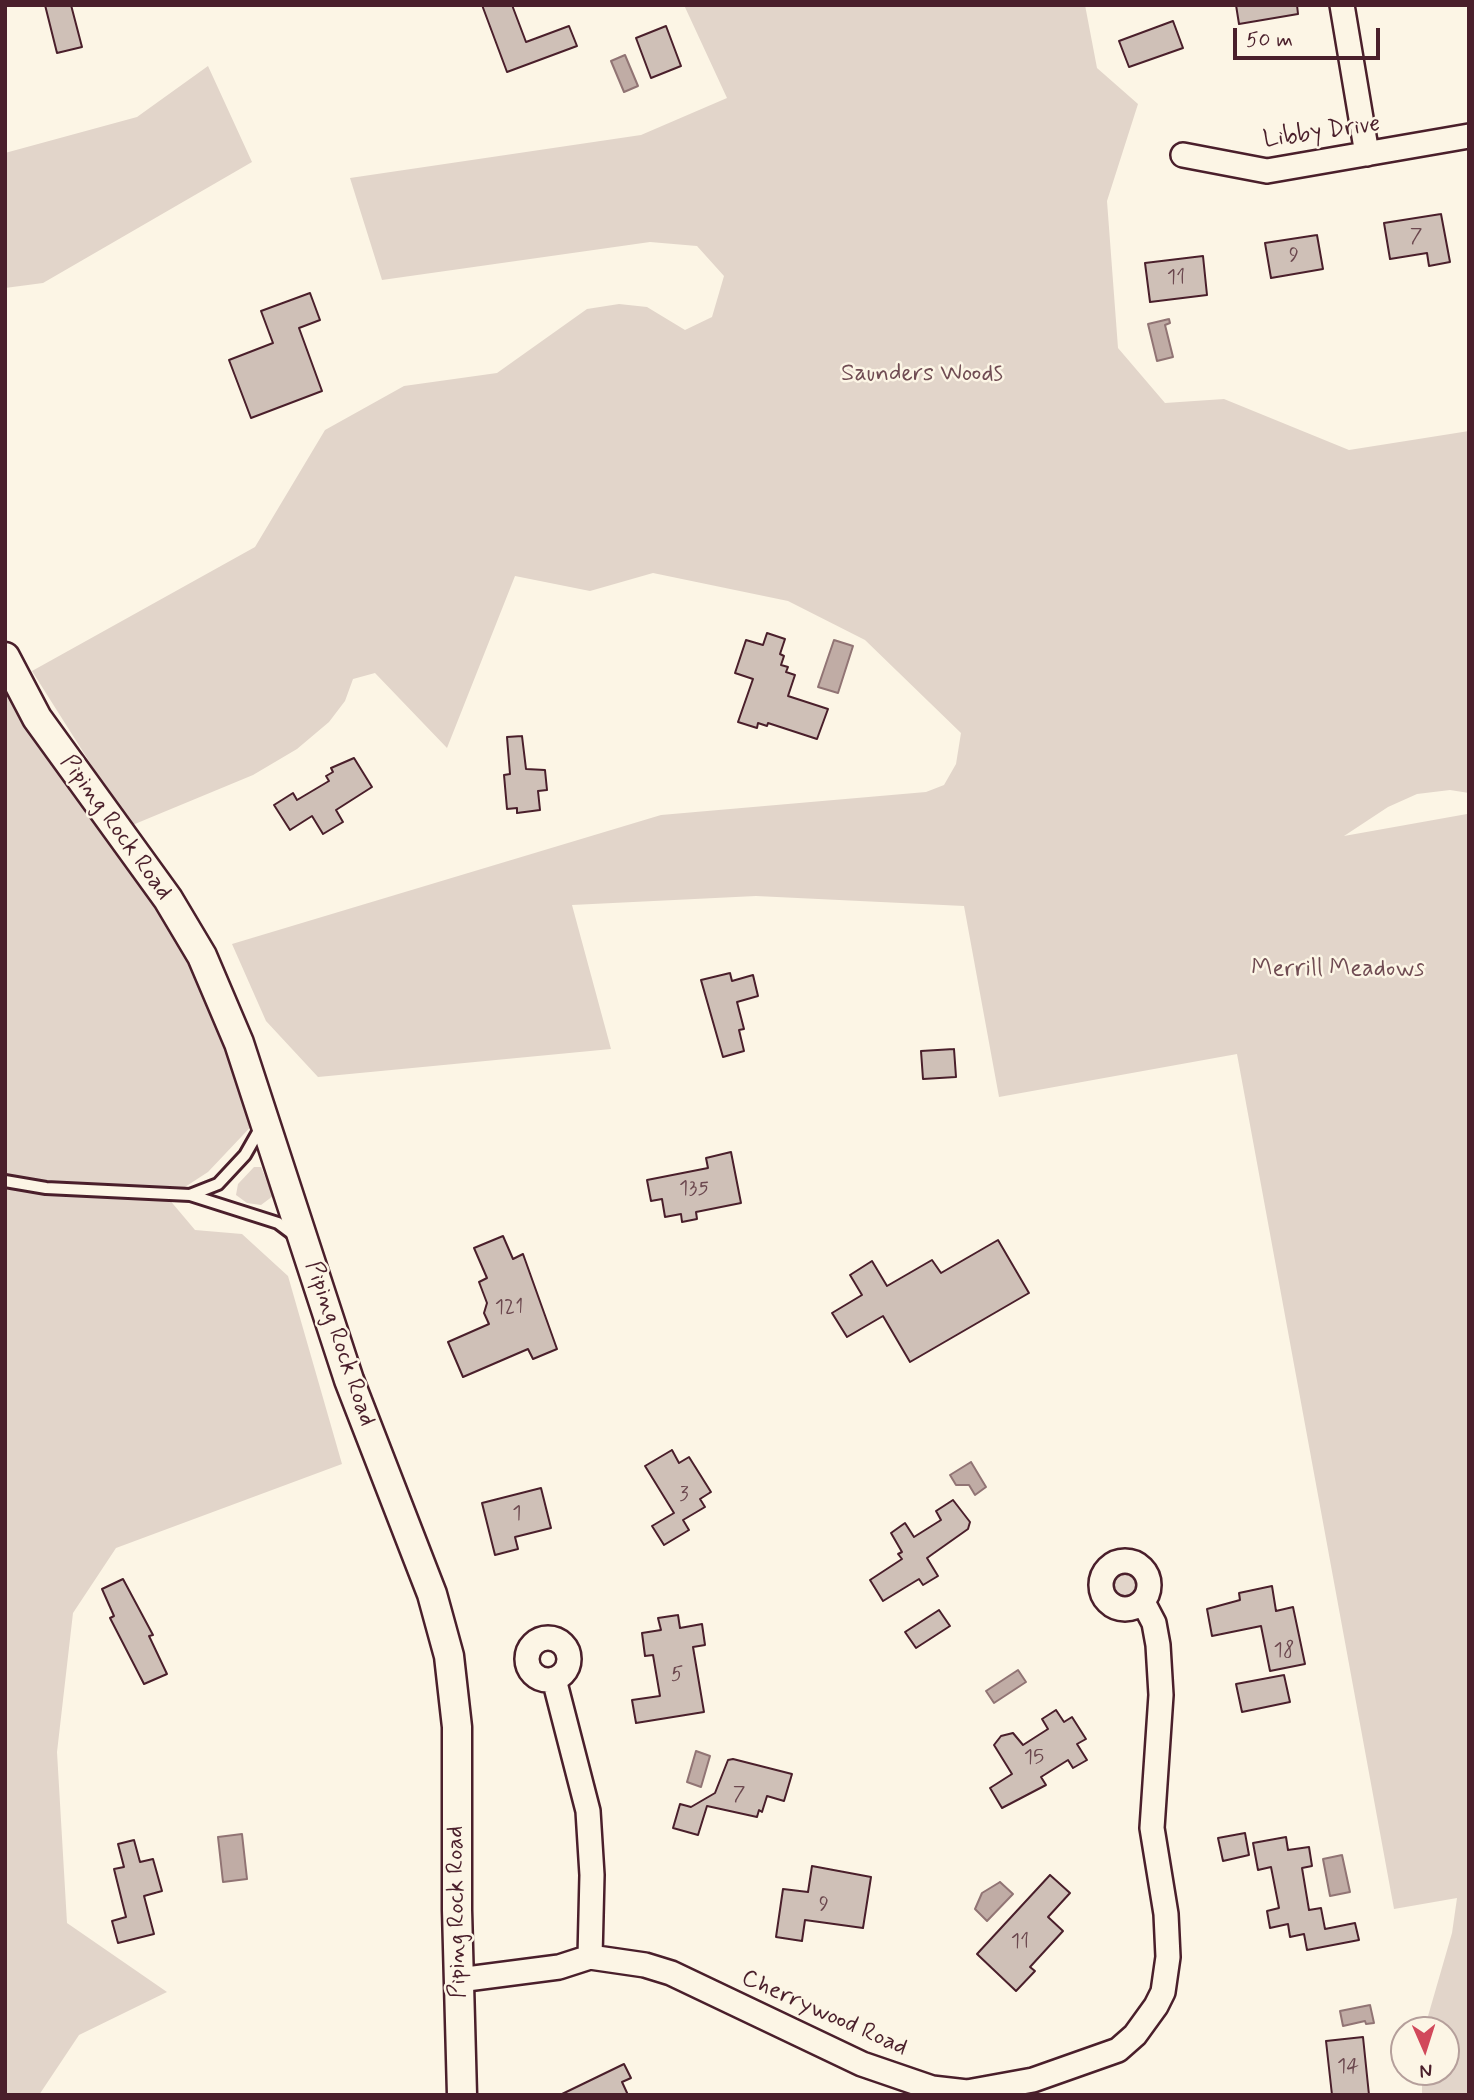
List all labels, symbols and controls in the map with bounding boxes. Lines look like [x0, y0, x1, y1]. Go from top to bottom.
scale bar [1236, 14, 1383, 58]
text: 50 m [1246, 26, 1293, 54]
street label: Libby Drive [1262, 111, 1382, 155]
house number: 7 [1410, 225, 1422, 251]
house number: 9 [1289, 244, 1299, 270]
house number: 11 [1167, 266, 1185, 292]
park label: Saunders Woods [841, 361, 1003, 389]
street label: Piping Rock Road [53, 750, 177, 906]
park label: Merrill Meadows [1251, 956, 1425, 984]
house number: 135 [679, 1177, 709, 1203]
street label: Piping Rock Road [297, 1258, 381, 1430]
house number: 121 [495, 1296, 523, 1322]
house number: 3 [679, 1483, 689, 1509]
house number: 1 [512, 1502, 522, 1528]
house number: 18 [1274, 1639, 1294, 1665]
house number: 5 [671, 1663, 683, 1689]
house number: 15 [1024, 1746, 1044, 1772]
house number: 7 [733, 1783, 745, 1809]
street label: Piping Rock Road [442, 1826, 474, 1998]
house number: 9 [819, 1893, 829, 1919]
house number: 11 [1011, 1930, 1029, 1956]
street label: Cherrywood Road [736, 1964, 912, 2064]
north arrow [1390, 2016, 1460, 2086]
house number: 14 [1337, 2055, 1359, 2081]
text: N [1419, 2058, 1433, 2083]

